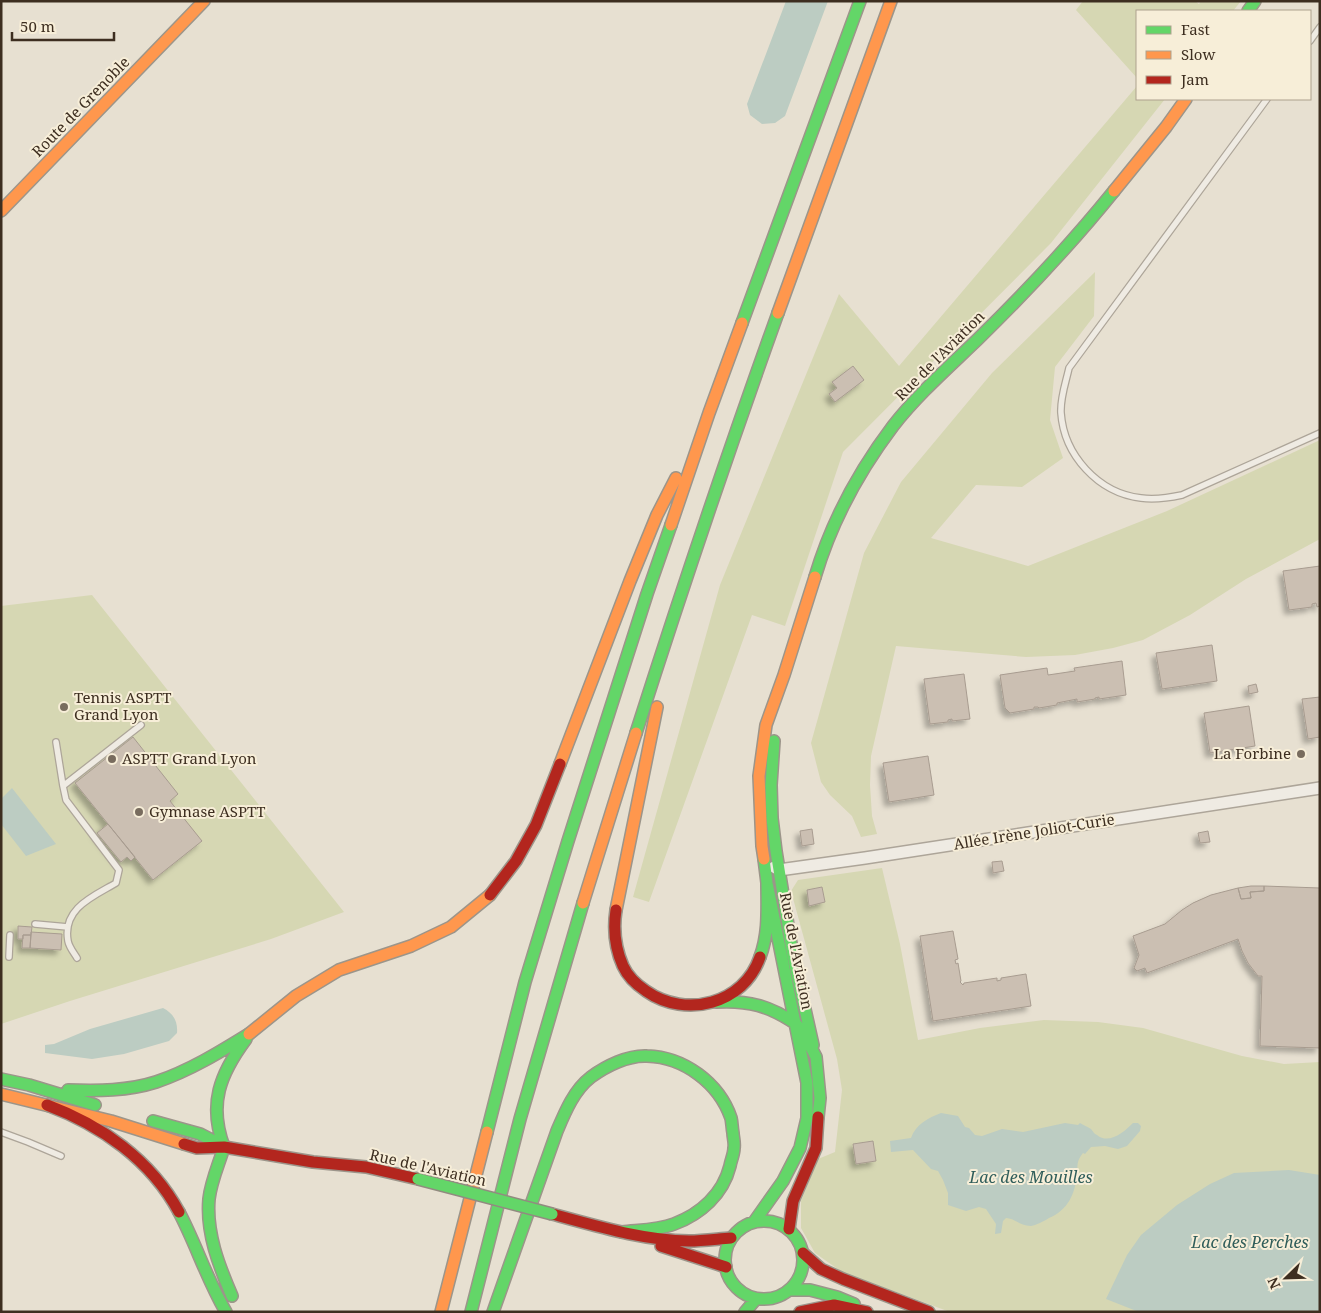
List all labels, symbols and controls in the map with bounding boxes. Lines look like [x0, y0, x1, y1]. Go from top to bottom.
scale bar [12, 10, 115, 42]
legend [1136, 10, 1311, 100]
text: 50 m [20, 16, 55, 36]
text: Fast [1181, 19, 1210, 39]
text: Slow [1181, 44, 1215, 64]
street label: Route de Grenoble [27, 52, 133, 161]
text: Jam [1180, 69, 1209, 89]
street label: Rue de l'Aviation [890, 306, 989, 405]
place label: Tennis ASPTT Grand Lyon [74, 687, 171, 724]
marker: Tennis ASPTT Grand Lyon [58, 701, 70, 713]
place label: La Forbine [1214, 743, 1291, 763]
place label: ASPTT Grand Lyon [122, 748, 257, 768]
marker: La Forbine [1295, 748, 1307, 760]
marker: ASPTT Grand Lyon [106, 753, 118, 765]
place label: Gymnase ASPTT [149, 801, 265, 821]
marker: Gymnase ASPTT [133, 806, 145, 818]
street label: Allée Irène Joliot-Curie [952, 808, 1116, 854]
street label: Rue de l'Aviation [776, 890, 818, 1012]
street label: Rue de l'Aviation [368, 1144, 489, 1190]
water label: Lac des Mouilles [968, 1166, 1093, 1188]
water label: Lac des Perches [1190, 1231, 1309, 1253]
north arrow [1261, 1253, 1311, 1303]
text: N [1263, 1274, 1284, 1292]

